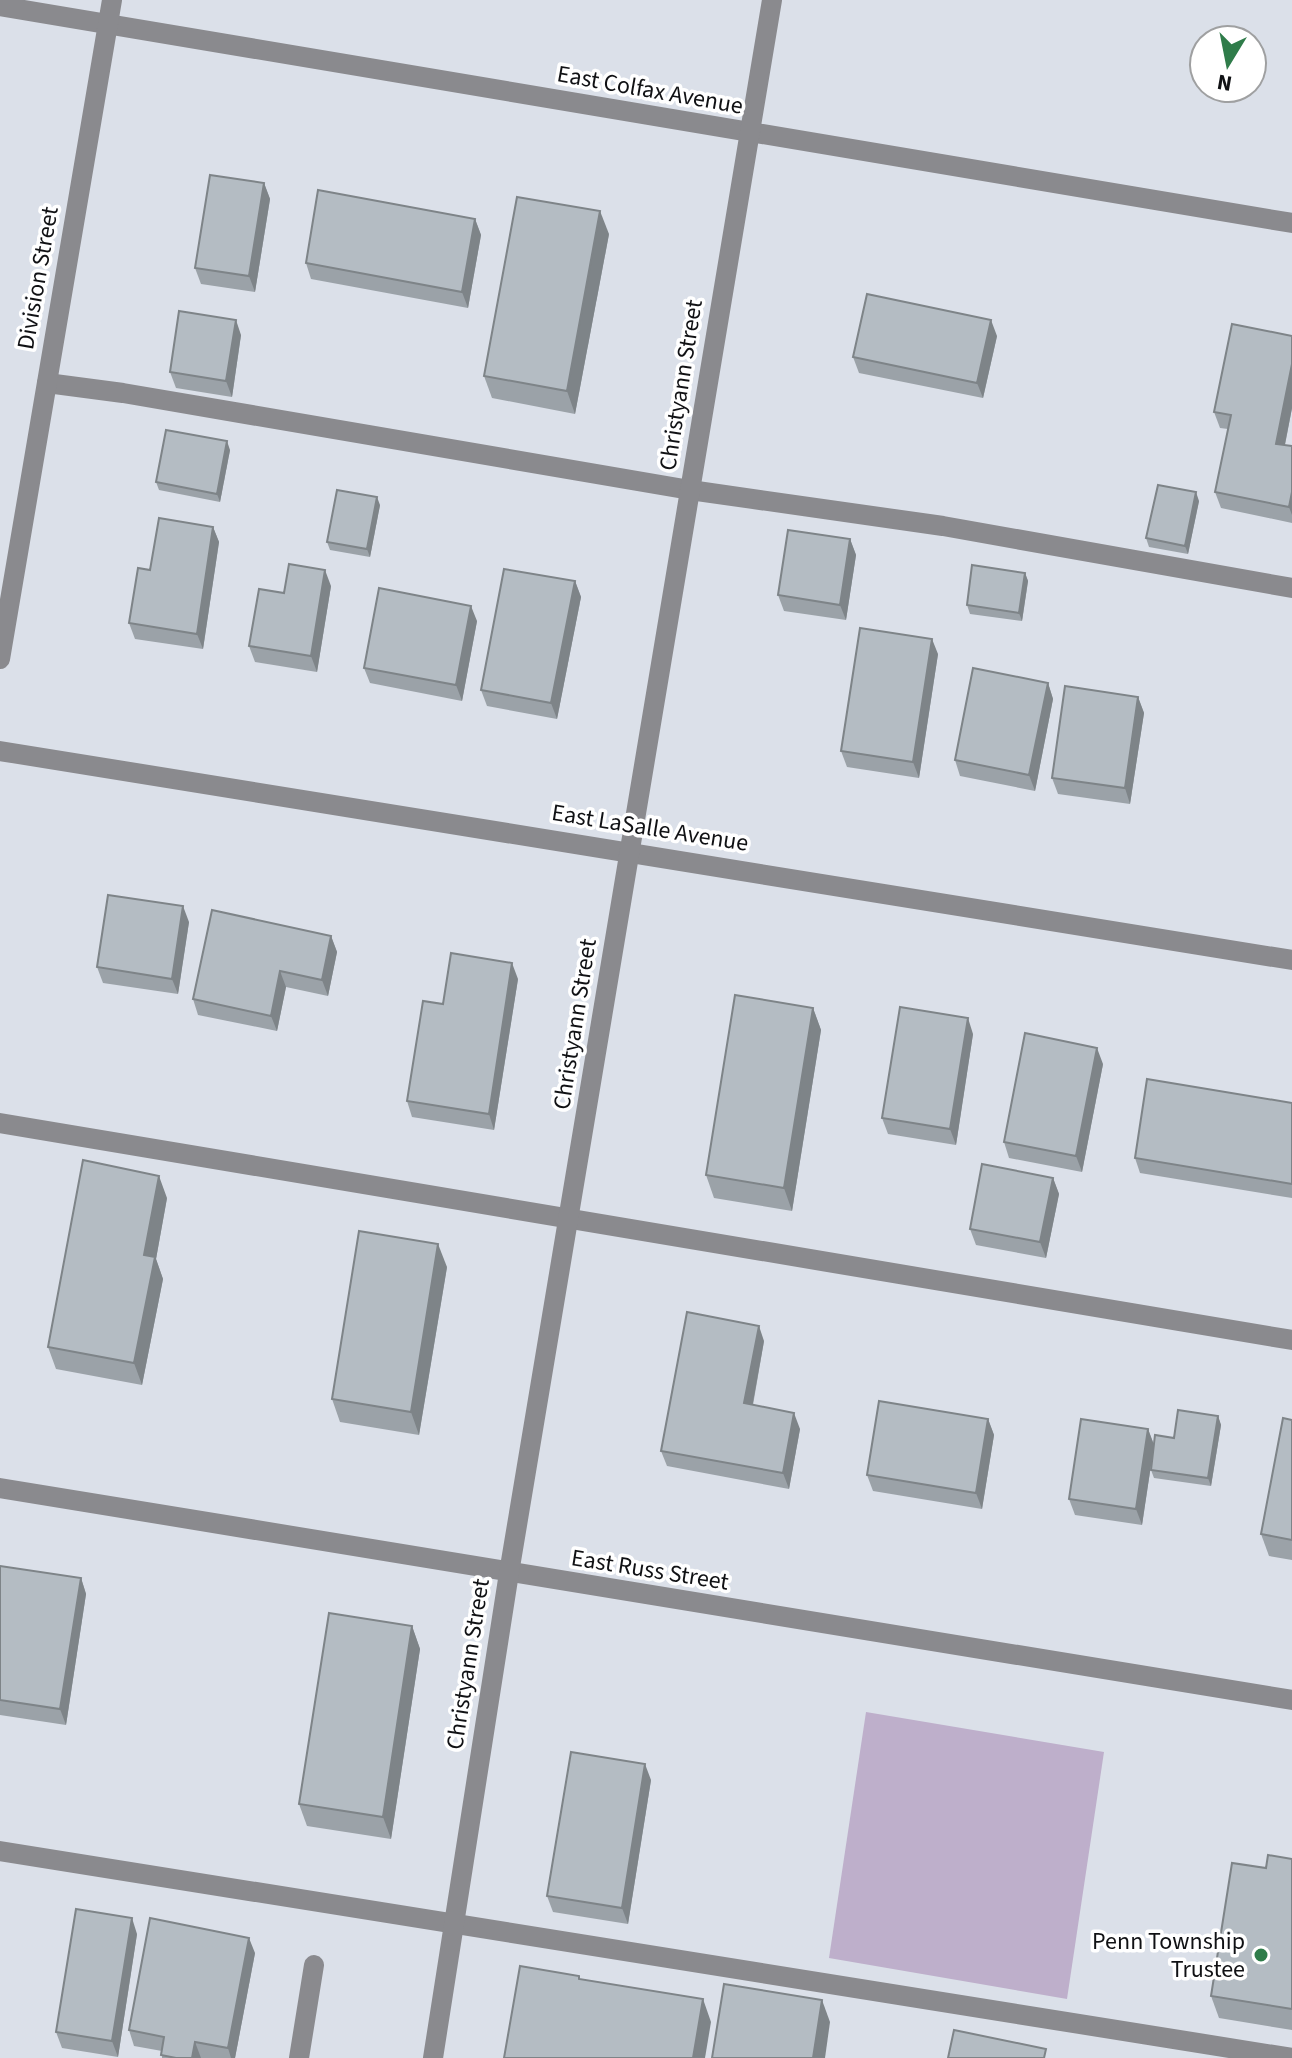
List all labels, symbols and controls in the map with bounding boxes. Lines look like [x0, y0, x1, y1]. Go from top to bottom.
north arrow [1188, 24, 1268, 104]
street label: East Colfax Avenue [554, 56, 746, 124]
text: N [1215, 66, 1235, 100]
street label: Division Street [8, 204, 68, 352]
street label: Christyann Street [650, 297, 712, 473]
street label: East LaSalle Avenue [549, 795, 751, 861]
street label: Christyann Street [544, 936, 606, 1112]
street label: East Russ Street [569, 1540, 731, 1600]
street label: Christyann Street [437, 1576, 499, 1752]
place label: Penn Township Trustee [1092, 1924, 1245, 1987]
marker: Penn Township Trustee [1252, 1946, 1270, 1964]

